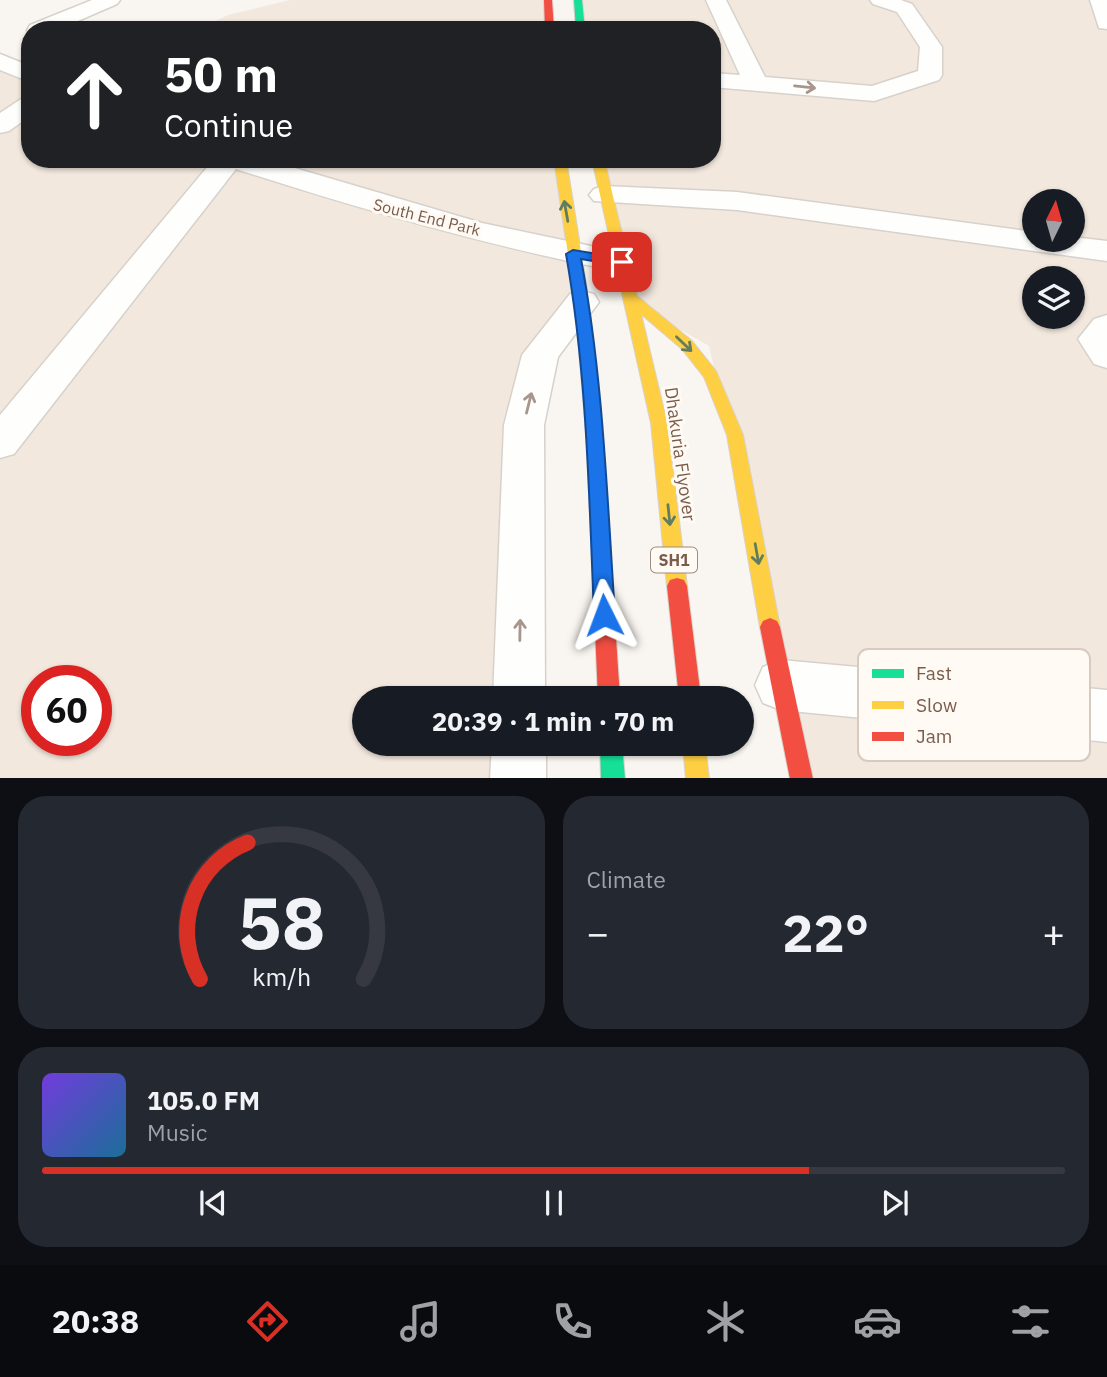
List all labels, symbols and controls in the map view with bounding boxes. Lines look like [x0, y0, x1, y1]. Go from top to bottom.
text: 50 m [164, 42, 278, 105]
icon: ahead [49, 49, 140, 140]
one-way arrow [793, 81, 815, 94]
text: Continue [164, 104, 293, 146]
north arrow [1022, 189, 1085, 252]
map controls [1022, 189, 1085, 329]
street label: South End Park [371, 194, 483, 240]
one-way arrow [559, 200, 572, 222]
pin [592, 232, 652, 292]
icon: arrive [603, 243, 641, 281]
button: layers [1022, 266, 1085, 329]
one-way arrow [675, 335, 692, 352]
street label: Dhakuria Flyover [660, 385, 701, 523]
one-way arrow [523, 392, 536, 415]
one-way arrow [663, 503, 676, 526]
one-way arrow [751, 542, 764, 565]
road number: SH1 [651, 548, 697, 572]
position arrow [567, 578, 641, 652]
one-way arrow [514, 619, 527, 642]
legend [858, 649, 1090, 761]
text: Fast [916, 661, 952, 685]
speed limit sign: 60 [21, 665, 112, 756]
text: Slow [916, 693, 957, 717]
text: 20:39 · 1 min · 70 m [432, 704, 674, 738]
text: Jam [916, 724, 952, 748]
text: Climate [587, 864, 666, 894]
text: 58 [238, 874, 325, 969]
text: 22° [782, 899, 869, 966]
text: − [587, 908, 609, 957]
text: + [1042, 908, 1065, 957]
text: km/h [252, 959, 311, 992]
text: 105.0 FM [147, 1083, 260, 1117]
text: Music [147, 1117, 207, 1147]
icon: previous [194, 1184, 232, 1222]
icon: pause [535, 1184, 573, 1222]
icon: next [876, 1184, 914, 1222]
icon: directions [243, 1297, 292, 1346]
icon: music [396, 1297, 445, 1346]
icon: phone [548, 1297, 597, 1346]
icon: climate [701, 1297, 750, 1346]
icon: car [853, 1297, 902, 1346]
icon: filters [1006, 1297, 1055, 1346]
text: 20:38 [52, 1300, 139, 1342]

